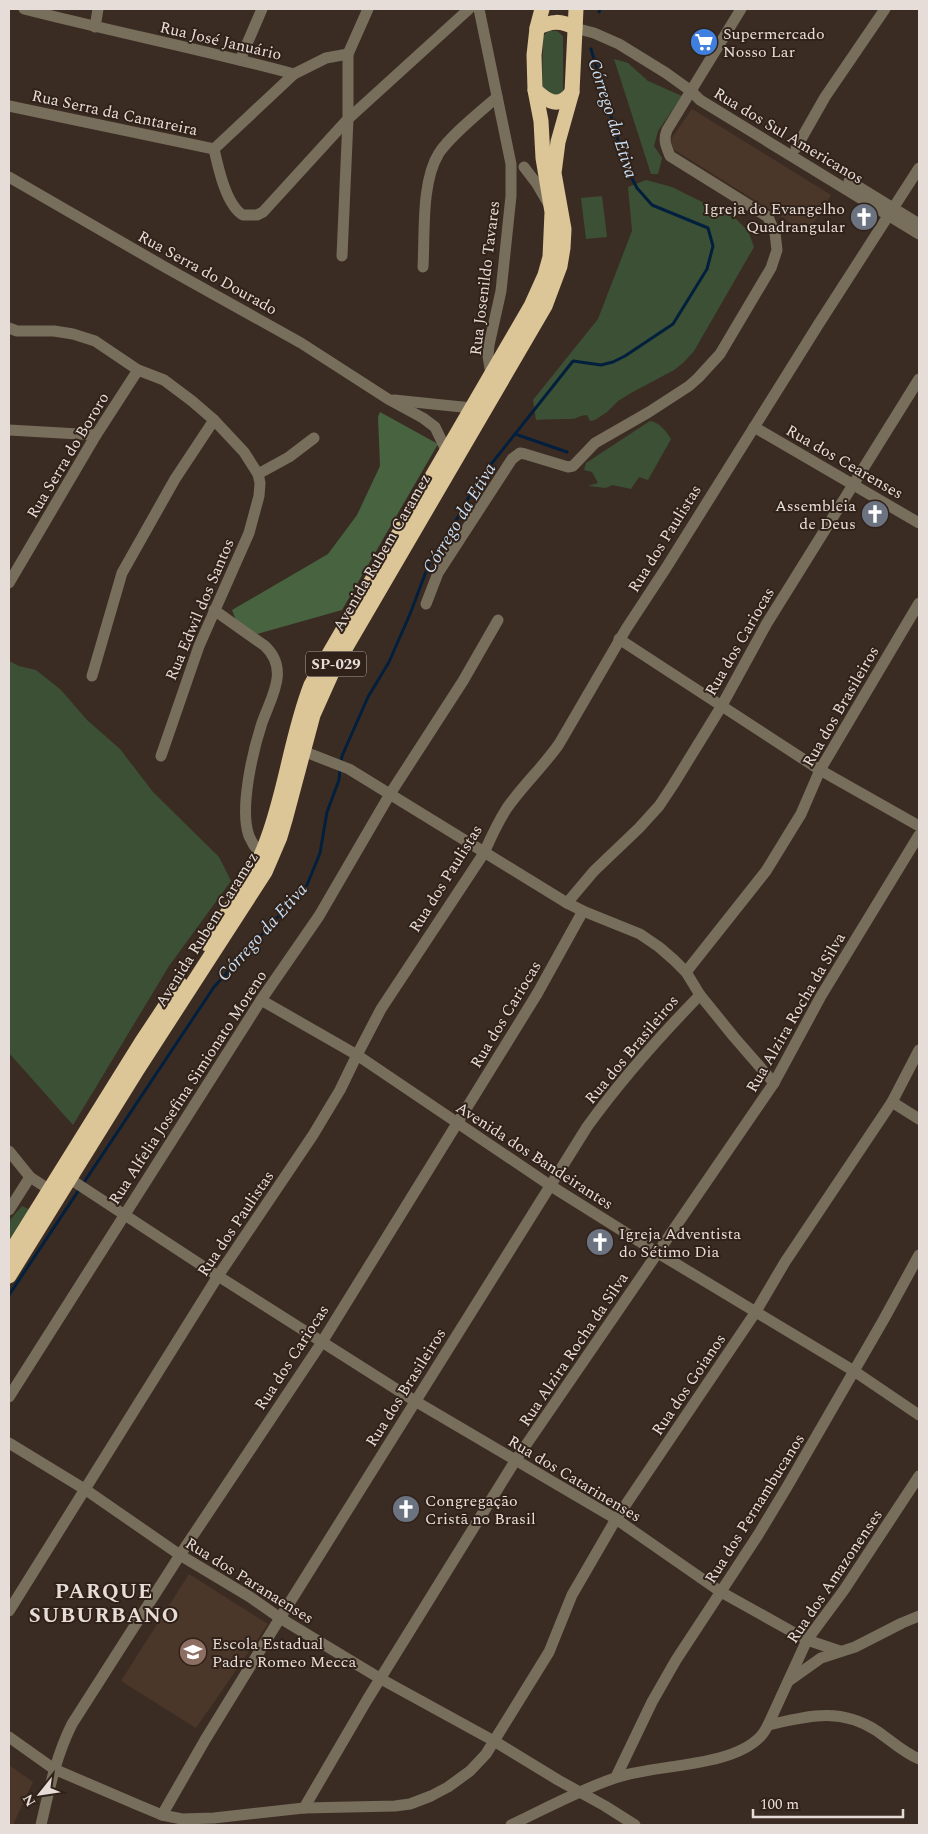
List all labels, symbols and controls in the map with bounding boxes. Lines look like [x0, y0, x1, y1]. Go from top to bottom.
street label: Rua José Januário [158, 15, 284, 67]
place label: Supermercado Nosso Lar [723, 22, 825, 64]
supermarket icon: Supermercado Nosso Lar [689, 27, 719, 57]
water label: Córrego da Etiva [580, 55, 645, 182]
street label: Rua dos Sul Americanos [709, 81, 868, 190]
street label: Rua Serra da Cantareira [30, 84, 200, 142]
place label: Igreja do Evangelho Quadrangular [704, 197, 845, 239]
street label: Rua Josenildo Tavares [464, 199, 506, 357]
church icon: Igreja do Evangelho Quadrangular [849, 202, 879, 232]
street label: Rua Serra do Dourado [133, 225, 282, 321]
street label: Rua Serra do Bororo [21, 388, 115, 523]
street label: Rua dos Cearenses [781, 418, 908, 505]
water label: Córrego da Etiva [416, 458, 503, 579]
street label: Avenida Rubem Caramez [327, 469, 437, 636]
street label: Rua dos Paulistas [622, 480, 708, 597]
place label: Assembleia de Deus [775, 494, 856, 536]
church icon: Assembleia de Deus [860, 499, 890, 529]
street label: Rua Edwil dos Santos [159, 535, 241, 684]
street label: Rua dos Cariocas [699, 583, 781, 700]
street label: Rua dos Brasileiros [796, 642, 885, 771]
road number: SP-029 [306, 652, 366, 676]
street label: Rua dos Paulistas [403, 820, 489, 937]
street label: Avenida Rubem Caramez [149, 847, 264, 1012]
water label: Córrego da Etiva [211, 877, 314, 988]
street label: Rua Alzira Rocha da Silva [740, 928, 852, 1097]
street label: Rua dos Cariocas [464, 956, 548, 1073]
street label: Rua Alfelia Josefina Simionato Moreno [103, 965, 273, 1210]
street label: Rua dos Brasileiros [579, 990, 685, 1109]
street label: Avenida dos Bandeirantes [451, 1096, 618, 1216]
street label: Rua dos Paulistas [191, 1166, 280, 1281]
place label: Igreja Adventista do Sétimo Dia [619, 1222, 741, 1264]
church icon: Igreja Adventista do Sétimo Dia [585, 1227, 615, 1257]
street label: Rua Alzira Rocha da Silva [513, 1267, 635, 1431]
street label: Rua dos Cariocas [249, 1300, 335, 1415]
street label: Rua dos Brasileiros [360, 1323, 452, 1452]
street label: Rua dos Goianos [646, 1329, 732, 1440]
street label: Rua dos Catarinenses [503, 1429, 646, 1528]
street label: Rua dos Pernambucanos [699, 1429, 811, 1588]
place label: Congregação Cristã no Brasil [425, 1489, 536, 1531]
church icon: Congregação Cristã no Brasil [391, 1494, 421, 1524]
street label: Rua dos Amazonenses [781, 1505, 889, 1648]
street label: Rua dos Paranaenses [181, 1532, 318, 1630]
district label: PARQUE SUBURBANO [29, 1576, 179, 1632]
place label: Escola Estadual Padre Romeo Mecca [212, 1632, 357, 1674]
school or university icon: Escola Estadual Padre Romeo Mecca [178, 1637, 208, 1667]
north arrow [15, 1769, 65, 1819]
scale bar [753, 1786, 903, 1818]
text: N [17, 1790, 41, 1810]
text: 100 m [760, 1793, 799, 1816]

